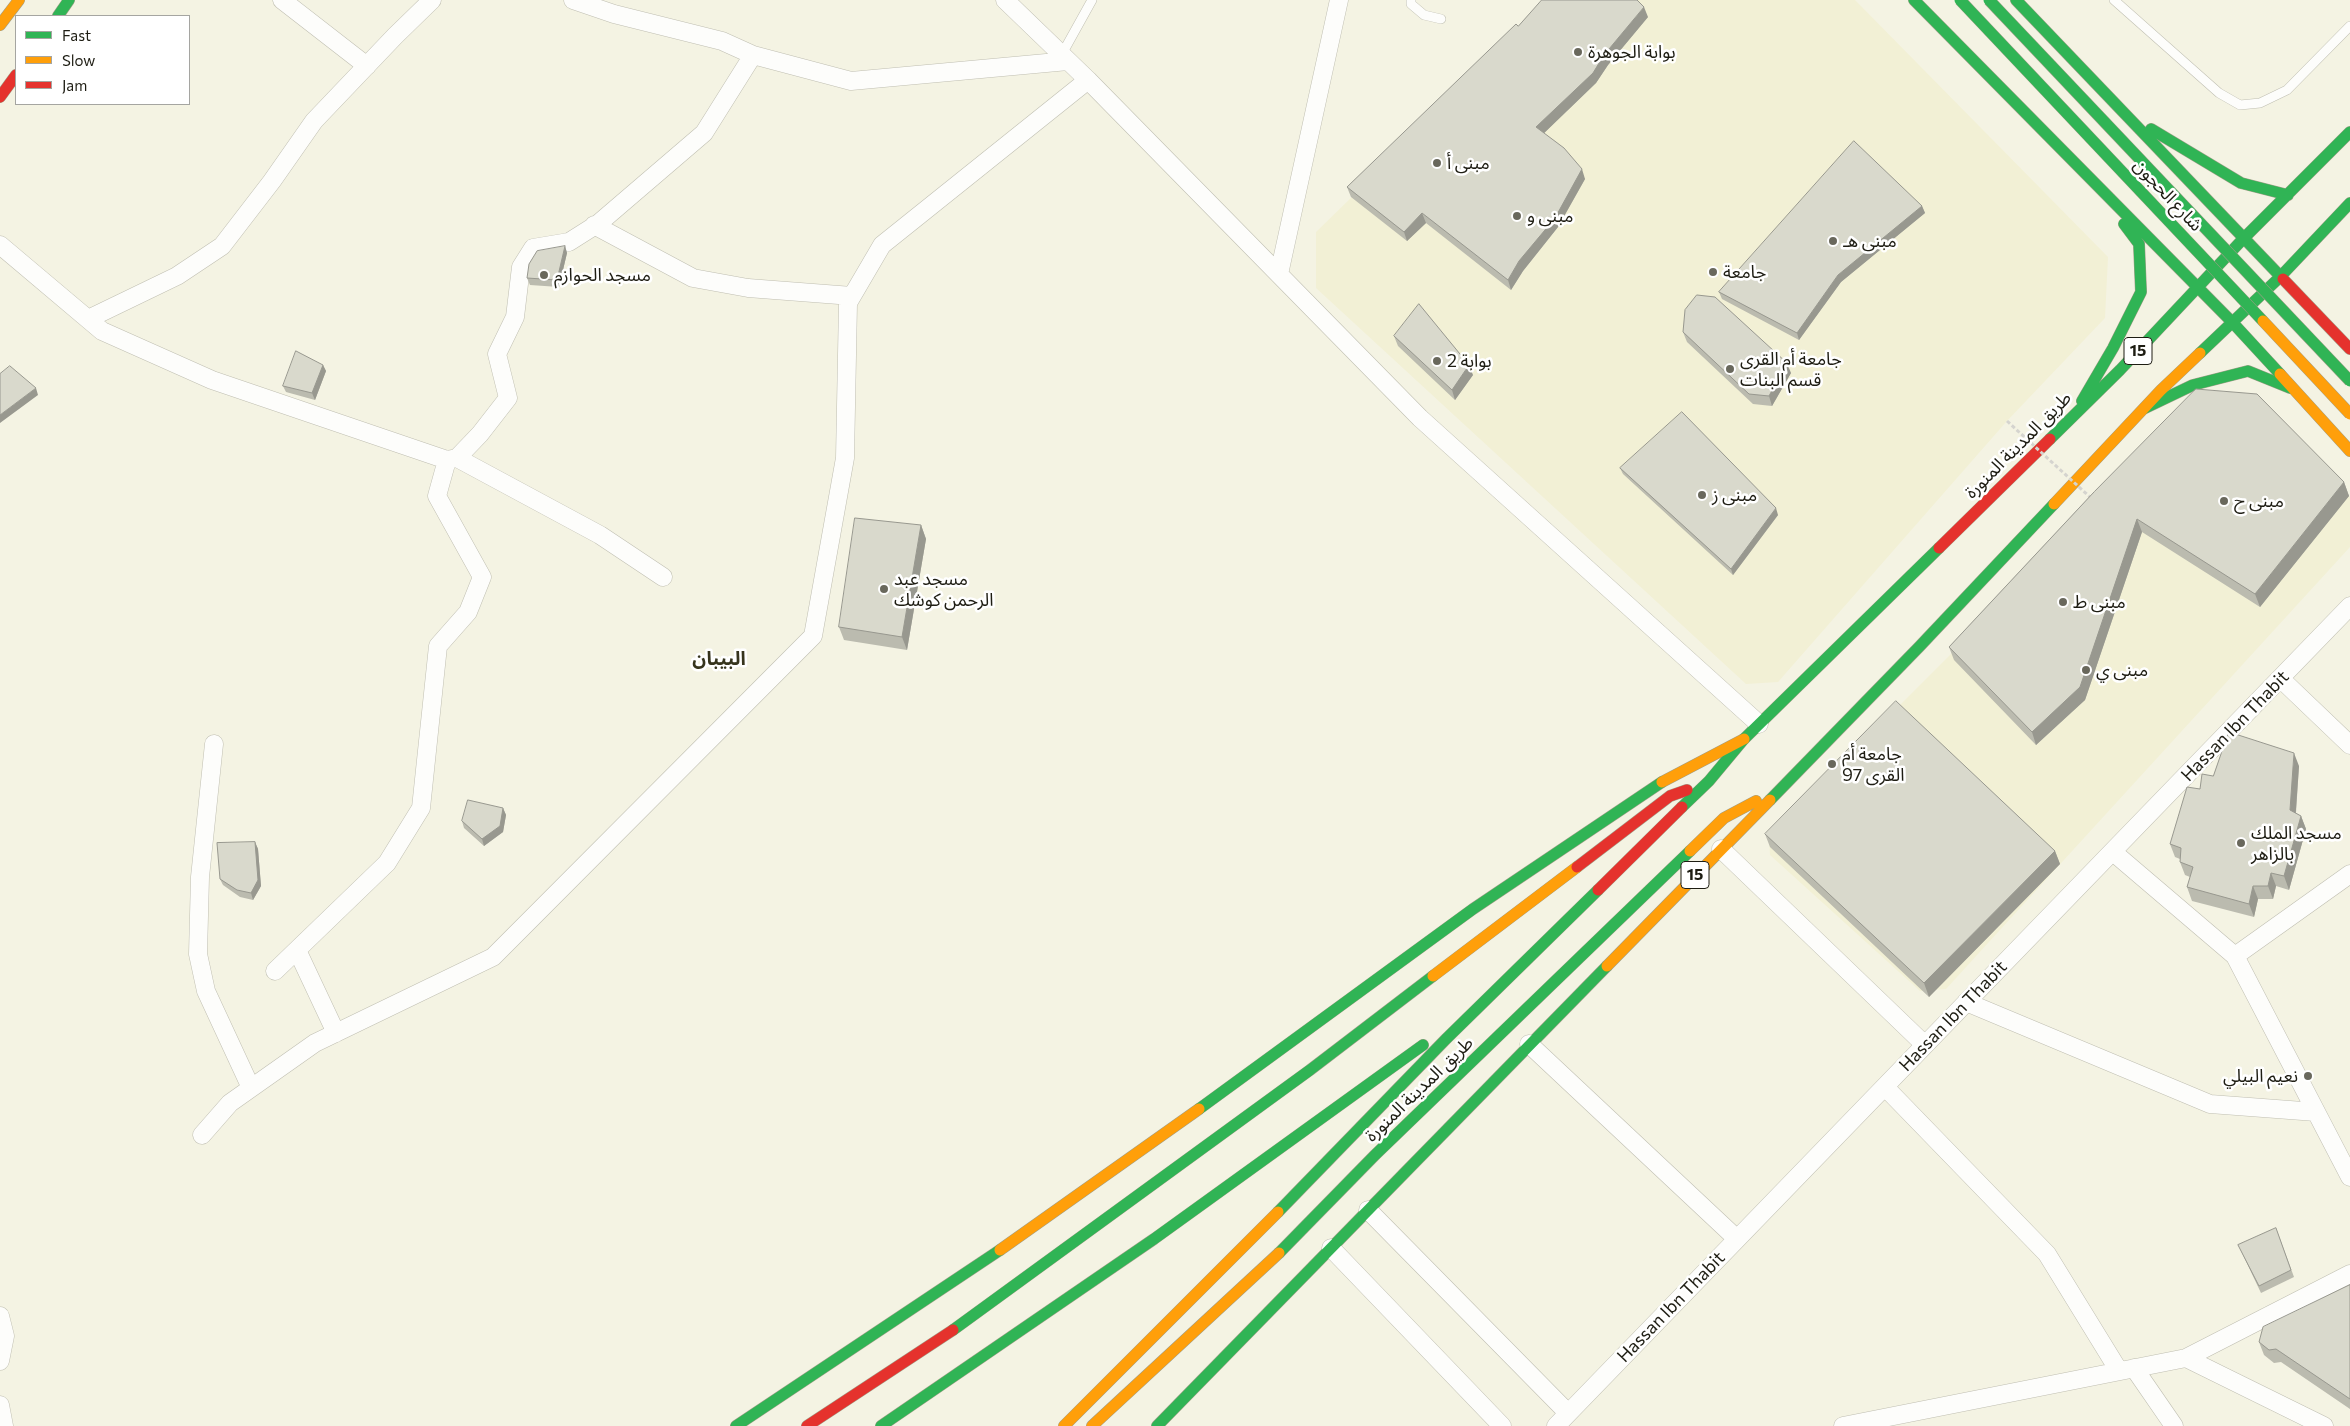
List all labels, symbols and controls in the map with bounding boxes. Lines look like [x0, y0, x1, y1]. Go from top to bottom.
legend [15, 15, 190, 105]
text: Fast [62, 26, 91, 44]
place label: بوابة الجوهرة [1588, 41, 1676, 63]
marker: بوابة الجوهرة [1572, 46, 1584, 58]
text: Slow [62, 51, 95, 69]
text: Jam [62, 76, 87, 94]
place label: مبنى أ [1447, 152, 1490, 174]
street label: شارع الحجون [2129, 154, 2207, 236]
marker: مبنى أ [1431, 157, 1443, 169]
place label: مبنى و [1527, 205, 1574, 227]
marker: مبنى و [1511, 210, 1523, 222]
place label: مبنى هـ [1843, 230, 1897, 252]
marker: مبنى هـ [1827, 235, 1839, 247]
place label: جامعة [1723, 261, 1766, 283]
place label: مسجد الحوازم [554, 264, 651, 286]
marker: جامعة [1707, 266, 1719, 278]
marker: مسجد الحوازم [538, 269, 550, 281]
road number: 15 [2124, 338, 2152, 364]
place label: جامعة أم القرى قسم البنات [1740, 348, 1842, 390]
place label: بوابة 2 [1447, 350, 1492, 372]
marker: بوابة 2 [1431, 355, 1443, 367]
marker: جامعة أم القرى قسم البنات [1724, 363, 1736, 375]
street label: طريق المدينة المنورة [1960, 387, 2076, 503]
place label: مبنى ز [1712, 484, 1757, 506]
marker: مبنى ز [1696, 489, 1708, 501]
place label: مبنى ح [2234, 490, 2284, 512]
marker: مبنى ح [2218, 495, 2230, 507]
place label: مسجد عبد الرحمن كوشك [894, 568, 994, 610]
marker: مسجد عبد الرحمن كوشك [878, 583, 890, 595]
place label: مبنى ط [2073, 591, 2126, 613]
marker: مبنى ط [2057, 596, 2069, 608]
district label: البيبان [692, 648, 746, 670]
place label: مبنى ي [2096, 659, 2148, 681]
marker: مبنى ي [2080, 664, 2092, 676]
street label: Hassan Ibn Thabit [2177, 666, 2293, 786]
place label: جامعة أم القرى 97 [1842, 743, 1904, 786]
marker: جامعة أم القرى 97 [1826, 758, 1838, 770]
place label: مسجد الملك بالزاهر [2251, 822, 2342, 864]
marker: مسجد الملك بالزاهر [2235, 837, 2247, 849]
road number: 15 [1681, 862, 1709, 888]
street label: Hassan Ibn Thabit [1895, 956, 2011, 1076]
street label: طريق المدينة المنورة [1360, 1032, 1478, 1146]
place label: نعيم البيلي [2223, 1065, 2298, 1087]
marker: نعيم البيلي [2302, 1070, 2314, 1082]
street label: Hassan Ibn Thabit [1613, 1247, 1729, 1367]

